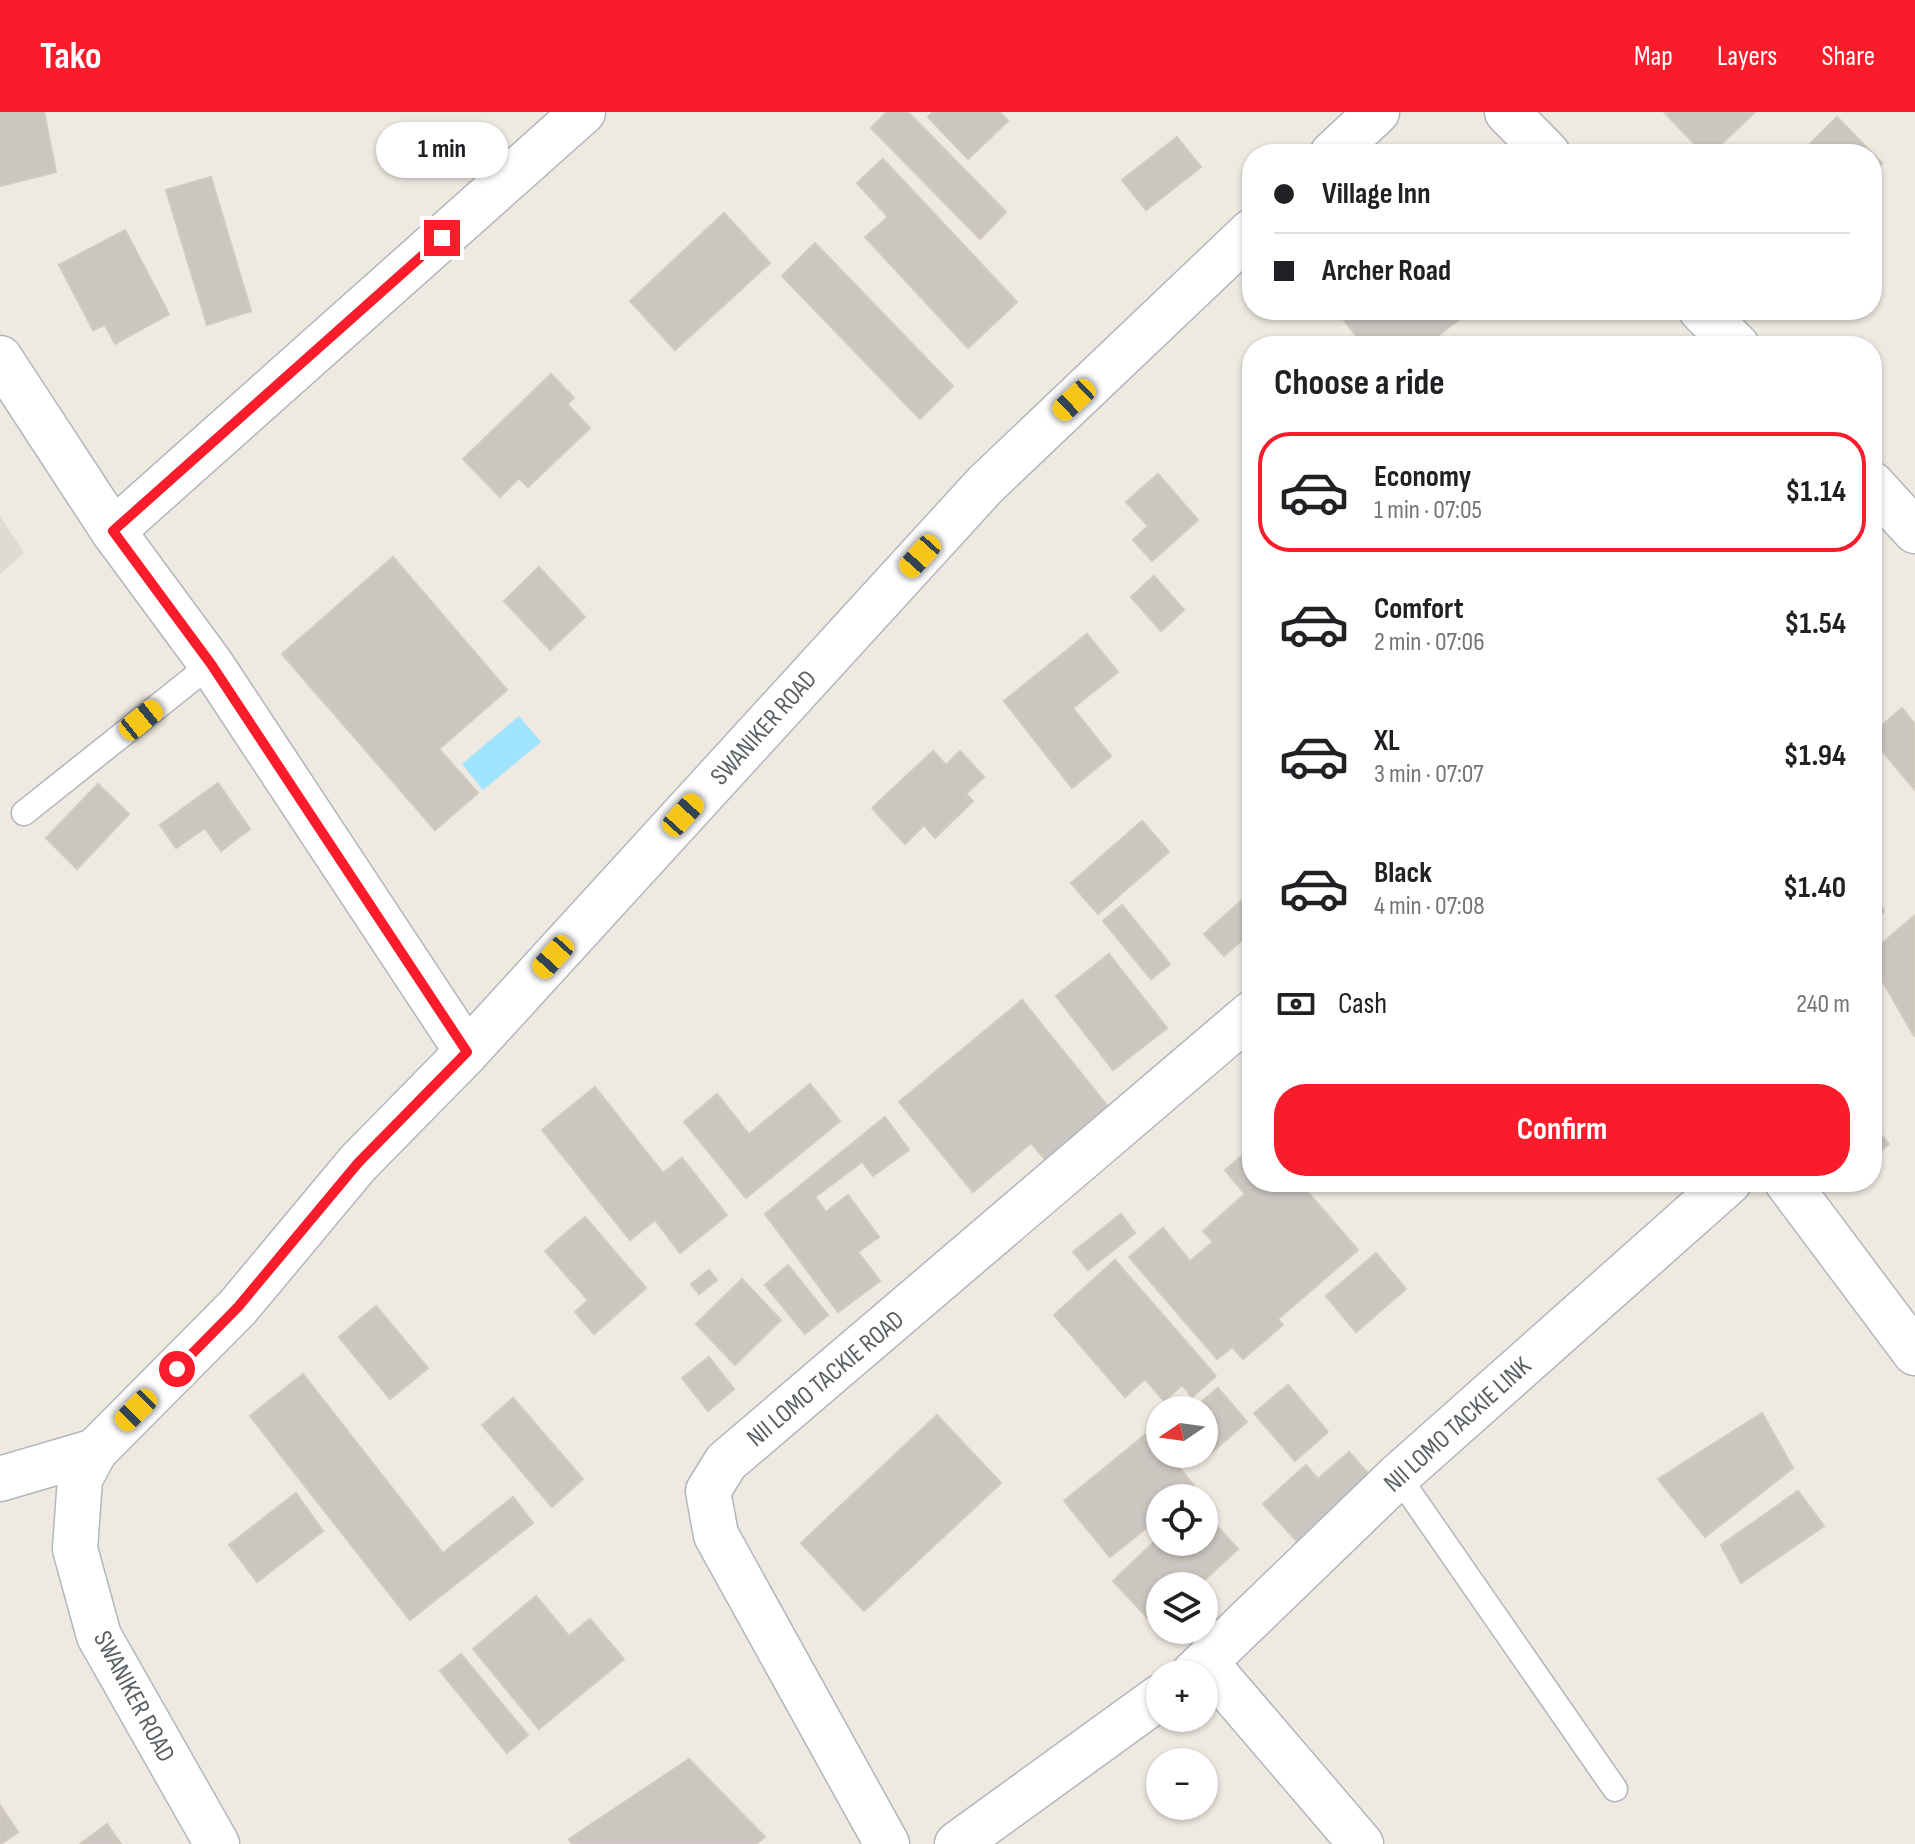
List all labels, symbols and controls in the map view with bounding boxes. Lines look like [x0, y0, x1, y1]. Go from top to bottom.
text: Tako [40, 34, 102, 79]
text: Map [1634, 40, 1673, 73]
text: Layers [1717, 40, 1777, 73]
text: Share [1821, 40, 1875, 73]
callout: 1 min [376, 122, 508, 178]
text: 1 min [418, 134, 466, 165]
text: Village Inn [1322, 176, 1431, 212]
route end [424, 220, 460, 256]
text: Archer Road [1322, 253, 1451, 289]
text: Choose a ride [1274, 362, 1445, 405]
car [1048, 375, 1100, 425]
icon: car [1278, 456, 1350, 528]
text: Economy [1374, 459, 1471, 495]
text: $1.14 [1785, 474, 1846, 510]
text: 1 min · 07:05 [1374, 495, 1482, 526]
car [895, 530, 945, 582]
icon: car [1278, 588, 1350, 660]
text: Comfort [1374, 591, 1464, 627]
text: $1.54 [1784, 606, 1846, 642]
text: 2 min · 07:06 [1374, 627, 1485, 658]
street label: SWANIKER ROAD [704, 664, 824, 792]
car [115, 696, 167, 744]
icon: car [1278, 720, 1350, 792]
text: XL [1374, 723, 1400, 759]
text: $1.94 [1784, 738, 1846, 774]
text: 3 min · 07:07 [1374, 759, 1484, 790]
car [658, 789, 708, 841]
icon: car [1278, 852, 1350, 924]
text: Black [1374, 855, 1432, 891]
text: $1.40 [1783, 870, 1846, 906]
text: 4 min · 07:08 [1374, 891, 1485, 922]
car [528, 931, 578, 983]
icon: cash [1274, 982, 1318, 1026]
text: Cash [1338, 986, 1387, 1022]
text: 240 m [1796, 989, 1850, 1020]
button: Confirm [1274, 1084, 1850, 1176]
street label: NII LOMO TACKIE ROAD [741, 1304, 911, 1454]
route start [159, 1351, 195, 1387]
street label: NII LOMO TACKIE LINK [1378, 1351, 1538, 1499]
car [111, 1385, 161, 1435]
north arrow [1146, 1396, 1218, 1468]
map controls [1146, 1396, 1218, 1820]
button: locate [1146, 1484, 1218, 1556]
button: layers [1146, 1572, 1218, 1644]
street label: SWANIKER ROAD [86, 1626, 181, 1768]
button: + [1146, 1660, 1218, 1732]
button: − [1146, 1748, 1218, 1820]

